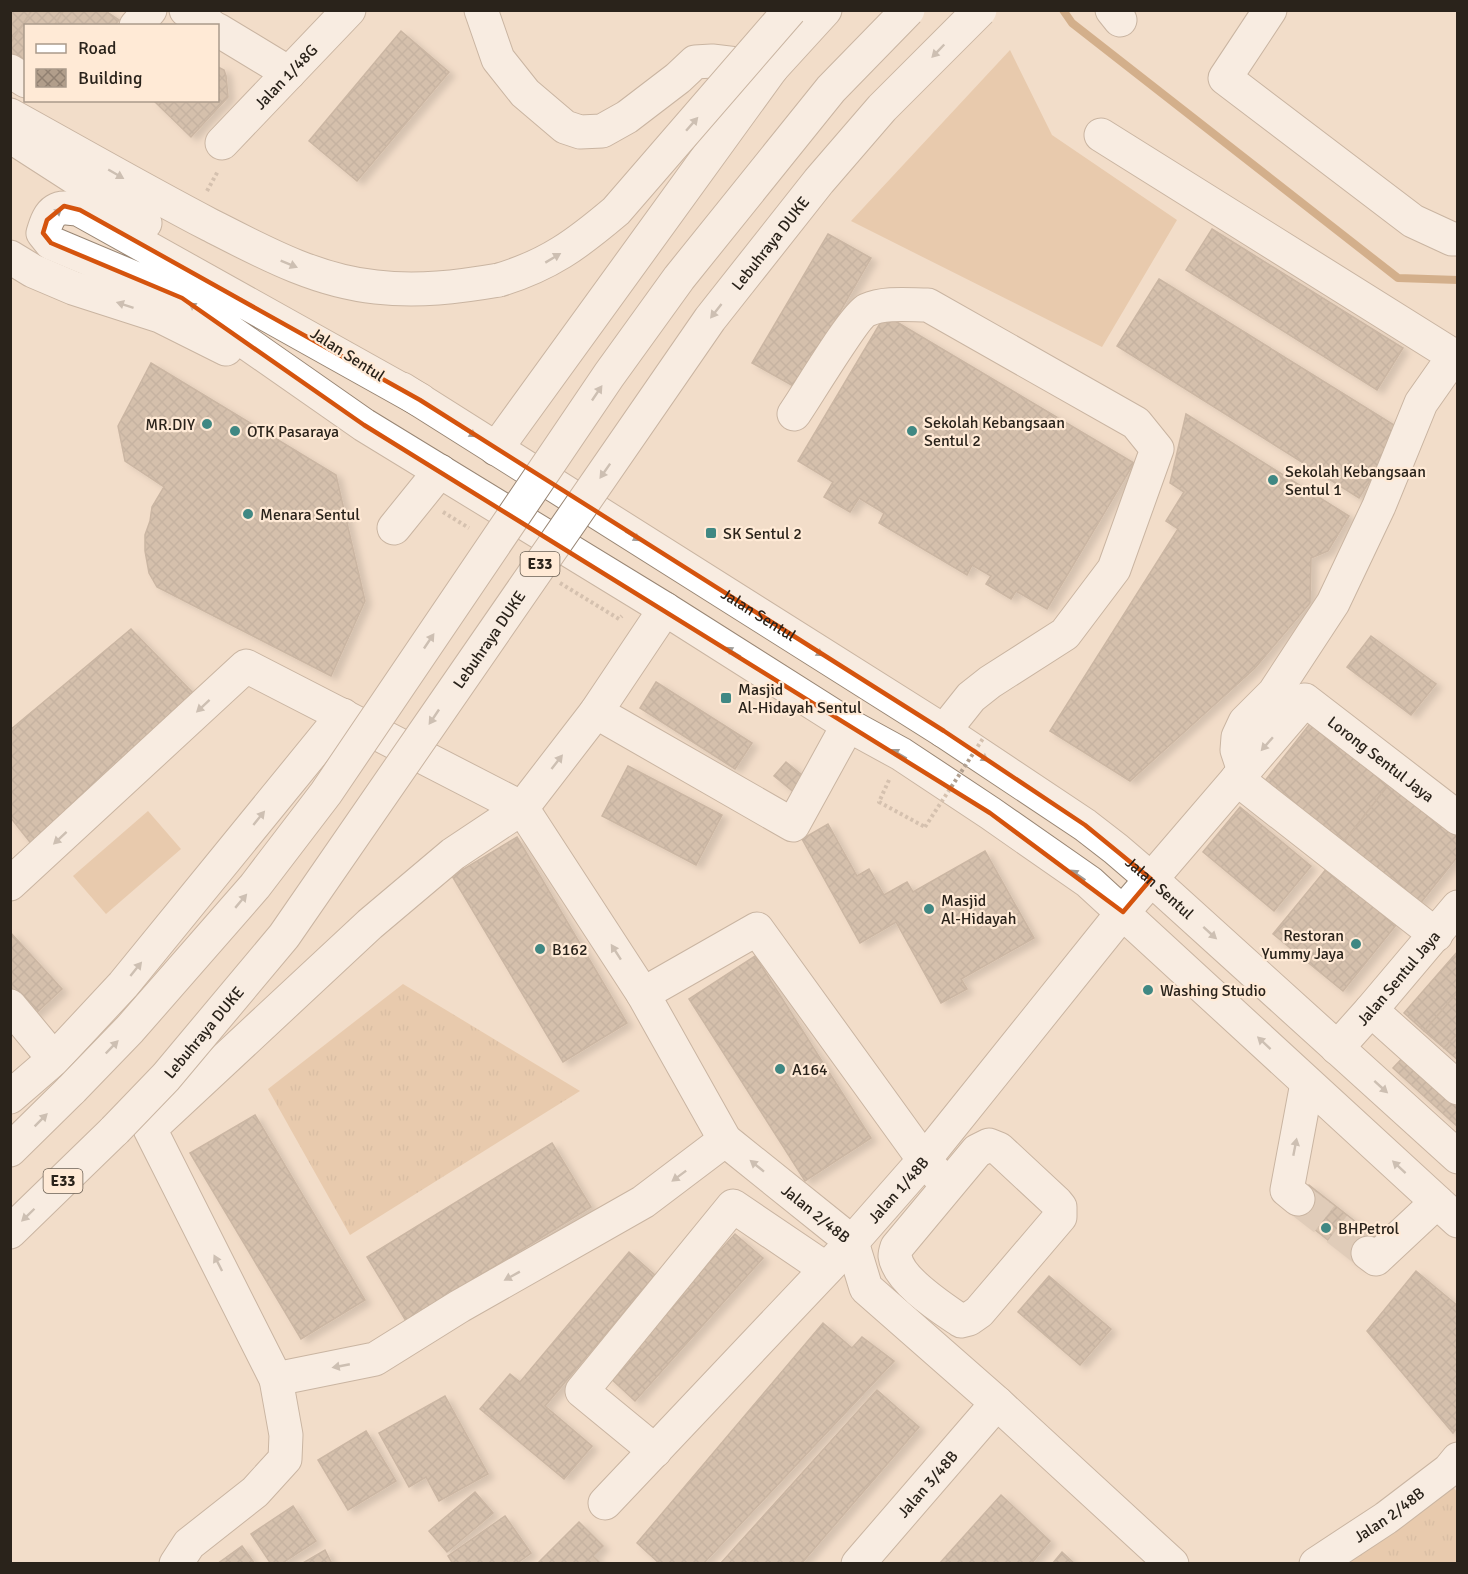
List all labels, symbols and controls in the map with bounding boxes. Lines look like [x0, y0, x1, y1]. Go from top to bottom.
legend [24, 24, 219, 102]
text: Road [78, 37, 117, 59]
street label: Jalan 1/48G [250, 40, 322, 114]
one-way arrow [931, 43, 945, 58]
text: Building [78, 67, 142, 89]
one-way arrow [685, 116, 699, 131]
one-way arrow [108, 169, 124, 180]
street label: Lebuhraya DUKE [728, 193, 814, 295]
one-way arrow [47, 207, 63, 220]
one-way arrow [545, 253, 561, 264]
one-way arrow [281, 259, 299, 269]
one-way arrow [116, 300, 134, 309]
one-way arrow [188, 302, 204, 314]
one-way arrow [710, 303, 723, 319]
street label: Jalan Sentul [307, 323, 389, 386]
one-way arrow [591, 385, 603, 401]
place label: Sekolah Kebangsaan Sentul 2 [924, 413, 1065, 451]
place label: MR.DIY [145, 415, 195, 435]
marker: MR.DIY [200, 417, 214, 431]
place label: OTK Pasaraya [247, 422, 339, 442]
marker: OTK Pasaraya [228, 424, 242, 438]
marker: Sekolah Kebangsaan Sentul 2 [905, 424, 919, 438]
one-way arrow [461, 426, 477, 437]
one-way arrow [599, 462, 611, 478]
place label: Sekolah Kebangsaan Sentul 1 [1285, 462, 1426, 500]
marker: Sekolah Kebangsaan Sentul 1 [1266, 473, 1280, 487]
place label: Menara Sentul [260, 505, 360, 525]
marker: Menara Sentul [241, 507, 255, 521]
place label: SK Sentul 2 [723, 524, 802, 544]
marker: SK Sentul 2 [704, 526, 718, 540]
one-way arrow [625, 531, 642, 542]
road number: E33 [520, 552, 560, 576]
street label: Jalan Sentul [717, 584, 800, 646]
street label: Lebuhraya DUKE [449, 587, 530, 693]
one-way arrow [423, 634, 435, 650]
one-way arrow [808, 646, 824, 657]
one-way arrow [725, 647, 741, 658]
place label: Masjid Al-Hidayah Sentul [738, 680, 862, 718]
marker: Masjid Al-Hidayah Sentul [719, 691, 733, 705]
one-way arrow [196, 699, 211, 713]
one-way arrow [428, 709, 440, 725]
street label: Lorong Sentul Jaya [1323, 712, 1438, 807]
one-way arrow [1261, 736, 1274, 751]
one-way arrow [890, 749, 907, 759]
one-way arrow [972, 751, 989, 762]
one-way arrow [551, 754, 563, 769]
one-way arrow [253, 810, 266, 826]
one-way arrow [53, 831, 68, 844]
street label: Jalan Sentul [1121, 853, 1198, 924]
one-way arrow [1070, 870, 1086, 881]
place label: Masjid Al-Hidayah [941, 891, 1016, 929]
one-way arrow [234, 894, 247, 909]
marker: Masjid Al-Hidayah [922, 902, 936, 916]
one-way arrow [1202, 926, 1217, 939]
place label: Restoran Yummy Jaya [1262, 926, 1344, 964]
street label: Jalan Sentul Jaya [1353, 927, 1445, 1030]
marker: Restoran Yummy Jaya [1349, 937, 1363, 951]
place label: B162 [552, 940, 588, 960]
marker: B162 [533, 942, 547, 956]
one-way arrow [610, 945, 622, 961]
one-way arrow [129, 962, 142, 977]
place label: Washing Studio [1160, 981, 1266, 1001]
street label: Lebuhraya DUKE [160, 983, 249, 1083]
marker: Washing Studio [1141, 983, 1155, 997]
one-way arrow [1257, 1036, 1272, 1050]
one-way arrow [105, 1040, 119, 1055]
place label: A164 [792, 1060, 828, 1080]
marker: A164 [773, 1062, 787, 1076]
one-way arrow [1373, 1080, 1388, 1094]
one-way arrow [34, 1112, 48, 1127]
one-way arrow [1291, 1137, 1300, 1156]
street label: Jalan 1/48B [864, 1153, 933, 1228]
one-way arrow [749, 1159, 765, 1172]
one-way arrow [1392, 1161, 1407, 1174]
road number: E33 [44, 1169, 82, 1193]
one-way arrow [671, 1169, 686, 1181]
street label: Jalan 2/48B [777, 1180, 854, 1248]
one-way arrow [22, 1208, 36, 1222]
place label: BHPetrol [1338, 1219, 1400, 1239]
marker: BHPetrol [1319, 1221, 1333, 1235]
one-way arrow [213, 1255, 223, 1272]
one-way arrow [503, 1271, 520, 1281]
one-way arrow [331, 1362, 350, 1371]
street label: Jalan 3/48B [894, 1447, 963, 1522]
street label: Jalan 2/48B [1350, 1483, 1429, 1547]

